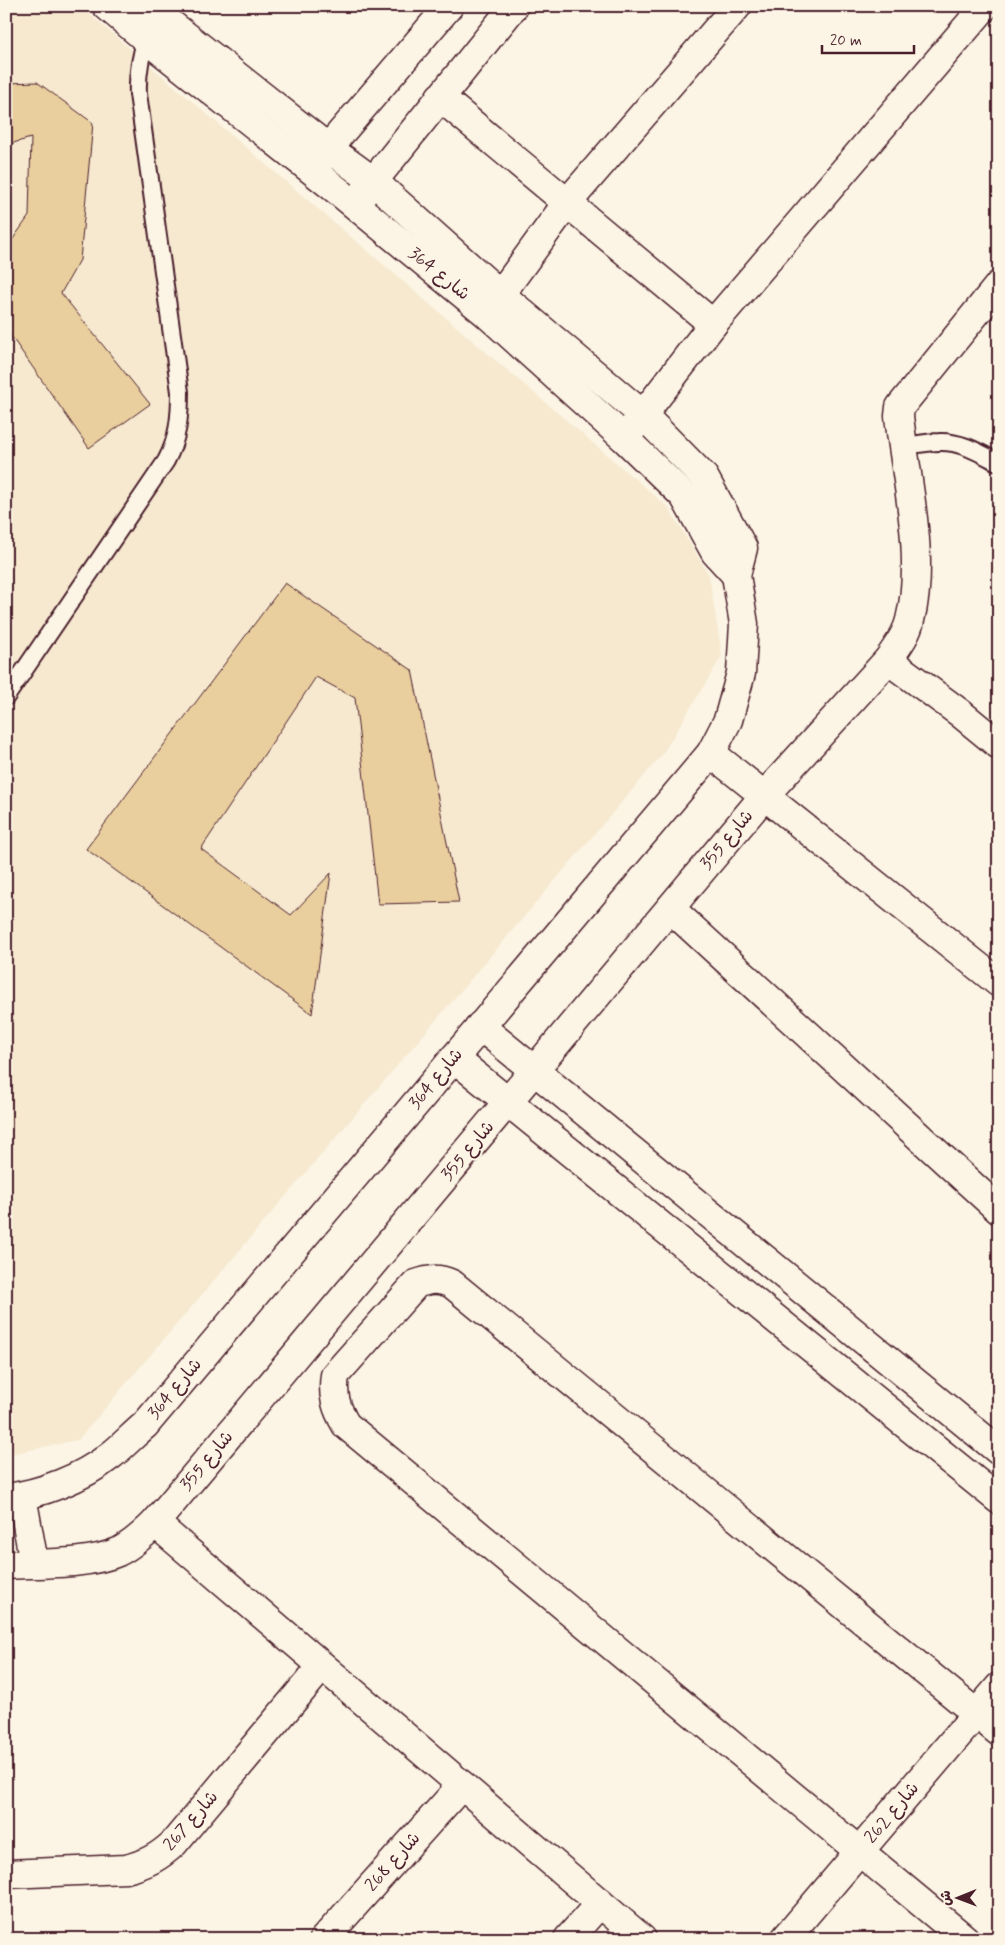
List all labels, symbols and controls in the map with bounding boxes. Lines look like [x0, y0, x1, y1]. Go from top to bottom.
scale bar [822, 22, 915, 54]
text: 20 m [830, 31, 862, 51]
street label: شارع 364 [403, 242, 475, 306]
street label: شارع 355 [695, 805, 759, 875]
street label: شارع 364 [404, 1044, 468, 1114]
street label: شارع 355 [436, 1116, 500, 1186]
street label: شارع 364 [143, 1354, 207, 1424]
street label: شارع 355 [175, 1426, 239, 1496]
street label: شارع 262 [859, 1777, 925, 1849]
street label: شارع 267 [158, 1786, 224, 1856]
street label: شارع 268 [360, 1827, 426, 1897]
north arrow [932, 1872, 982, 1922]
text: ش [937, 1890, 955, 1906]

